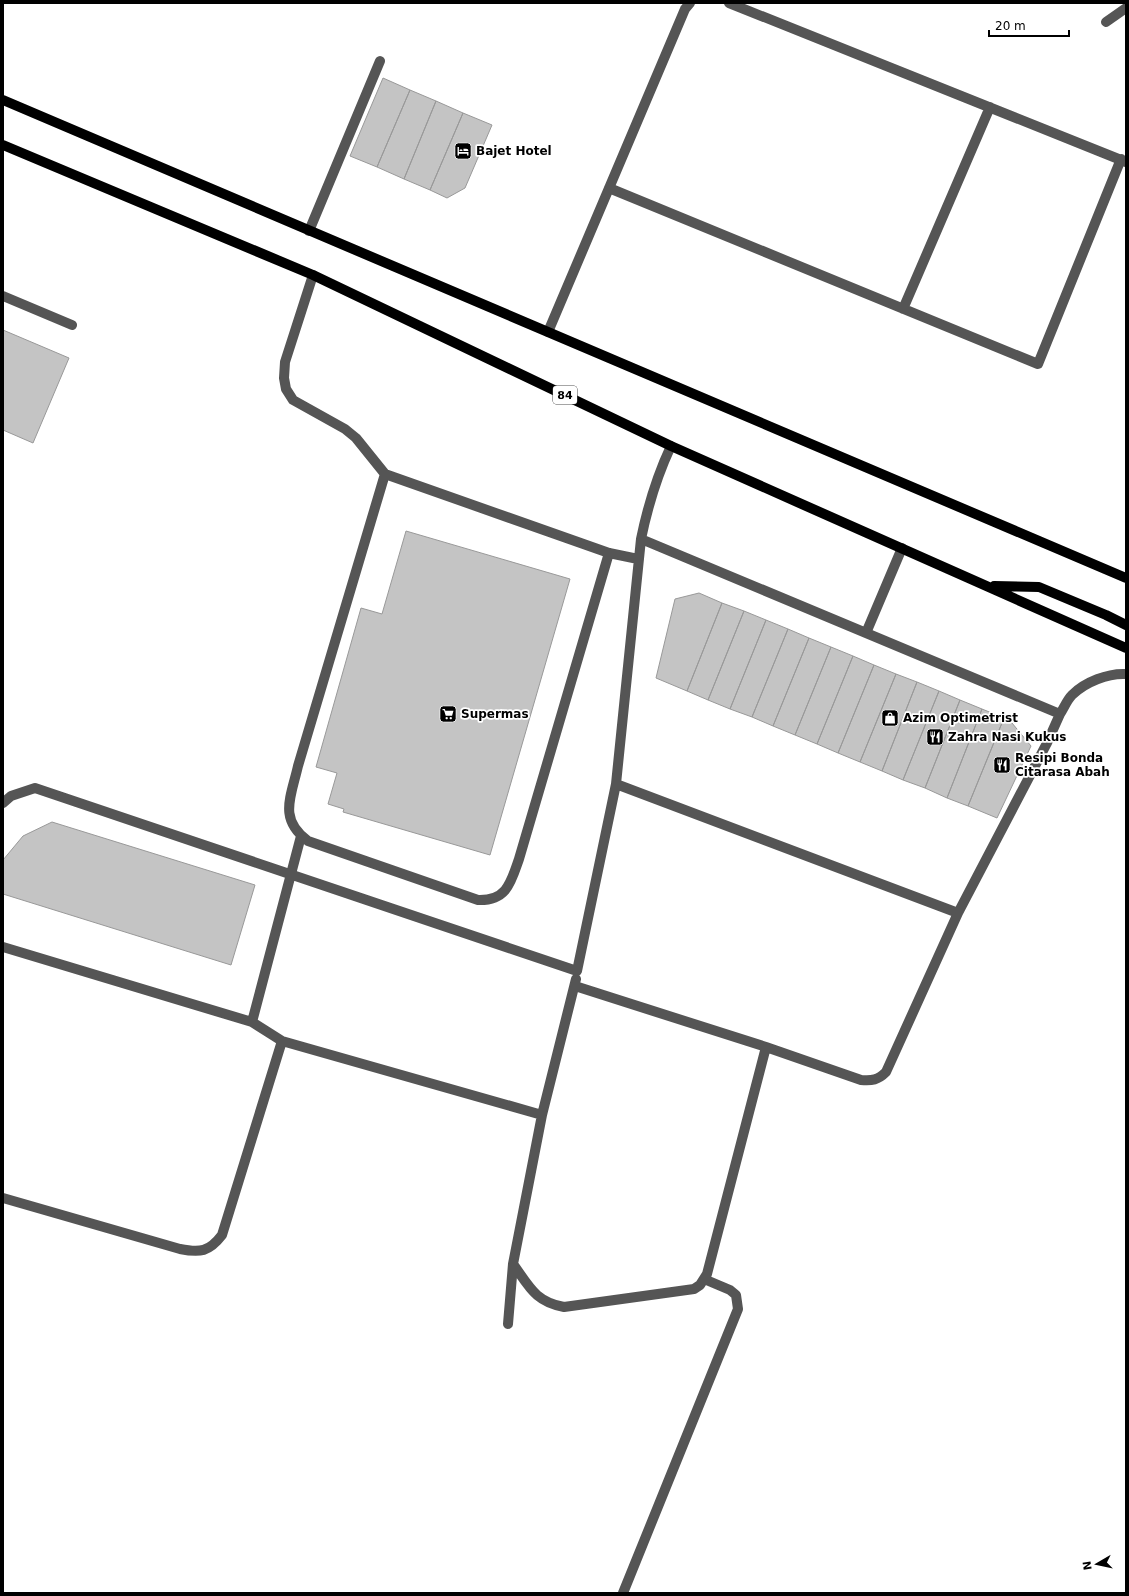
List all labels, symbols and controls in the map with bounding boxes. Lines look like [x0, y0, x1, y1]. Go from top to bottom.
scale bar [989, 12, 1069, 38]
text: 20 m [995, 19, 1026, 33]
hotel icon: Bajet Hotel [453, 141, 473, 161]
place label: Bajet Hotel [476, 144, 552, 158]
road number: 84 [553, 386, 577, 404]
supermarket icon: Supermas [438, 704, 458, 724]
place label: Supermas [461, 707, 529, 721]
shop icon: Azim Optimetrist [880, 708, 900, 728]
place label: Azim Optimetrist [903, 711, 1018, 725]
restaurant icon: Zahra Nasi Kukus [925, 727, 945, 747]
place label: Zahra Nasi Kukus [948, 730, 1066, 744]
place label: Resipi Bonda Citarasa Abah [1015, 751, 1110, 779]
restaurant icon: Resipi Bonda Citarasa Abah [992, 755, 1012, 775]
north arrow [1077, 1544, 1117, 1584]
text: N [1080, 1560, 1095, 1571]

